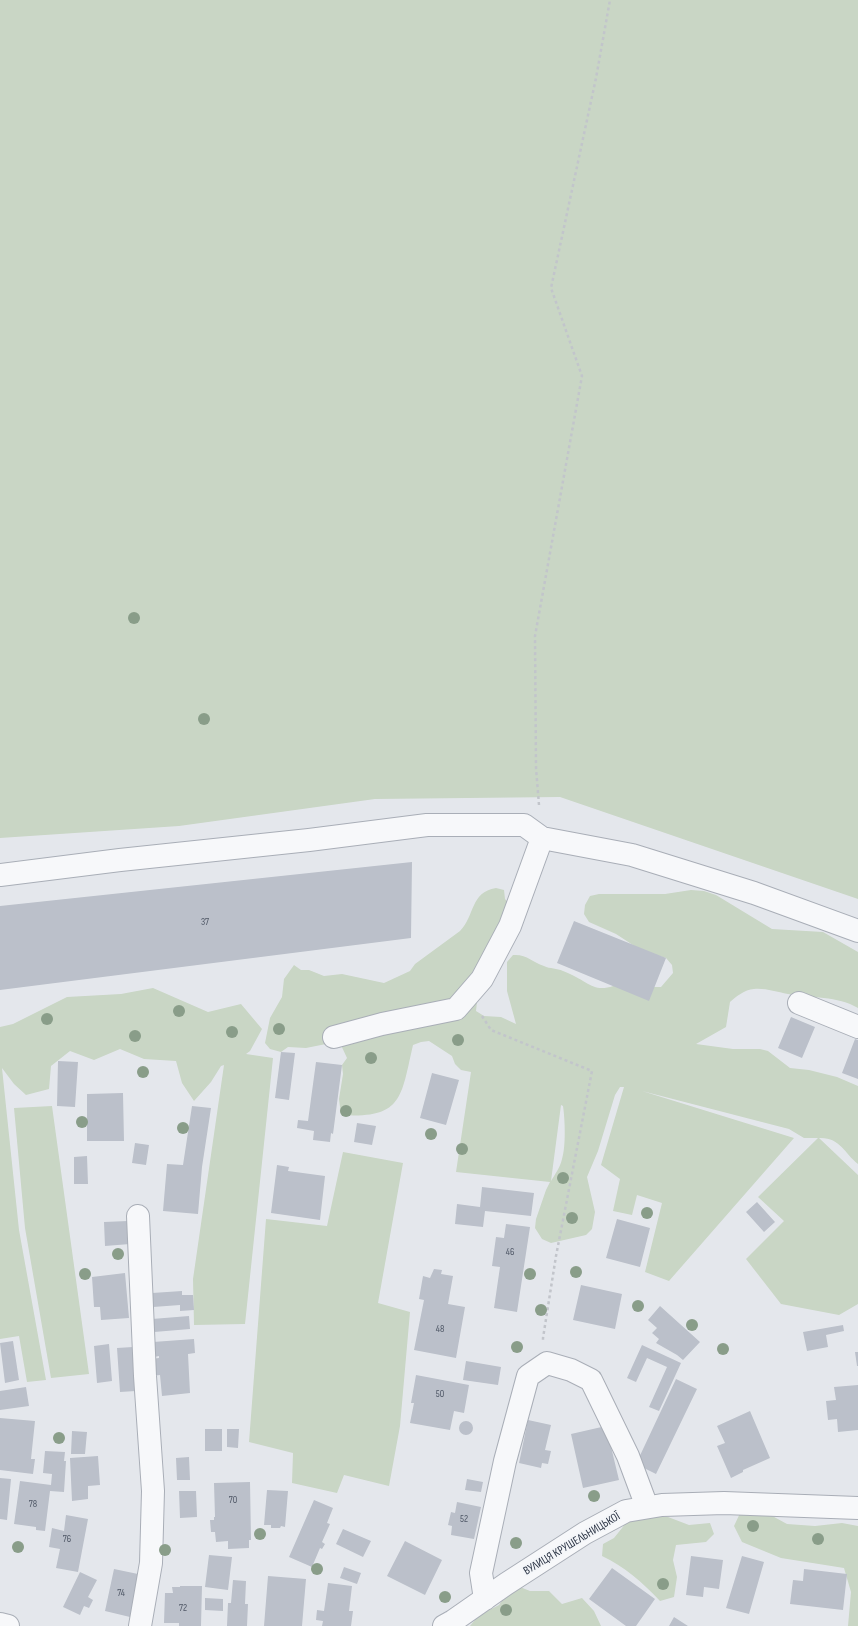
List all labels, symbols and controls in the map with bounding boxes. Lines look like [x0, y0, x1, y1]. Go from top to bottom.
house number: 37 [201, 916, 209, 928]
house number: 46 [506, 1246, 514, 1258]
house number: 48 [436, 1323, 444, 1335]
house number: 50 [436, 1388, 444, 1400]
house number: 70 [229, 1494, 237, 1506]
house number: 78 [29, 1498, 37, 1510]
street label: ВУЛИЦЯ КРУШЕЛЬНИЦЬКОЇ [521, 1509, 623, 1579]
house number: 52 [460, 1513, 468, 1525]
house number: 76 [63, 1533, 71, 1545]
house number: 74 [117, 1587, 125, 1599]
house number: 72 [179, 1602, 187, 1614]

